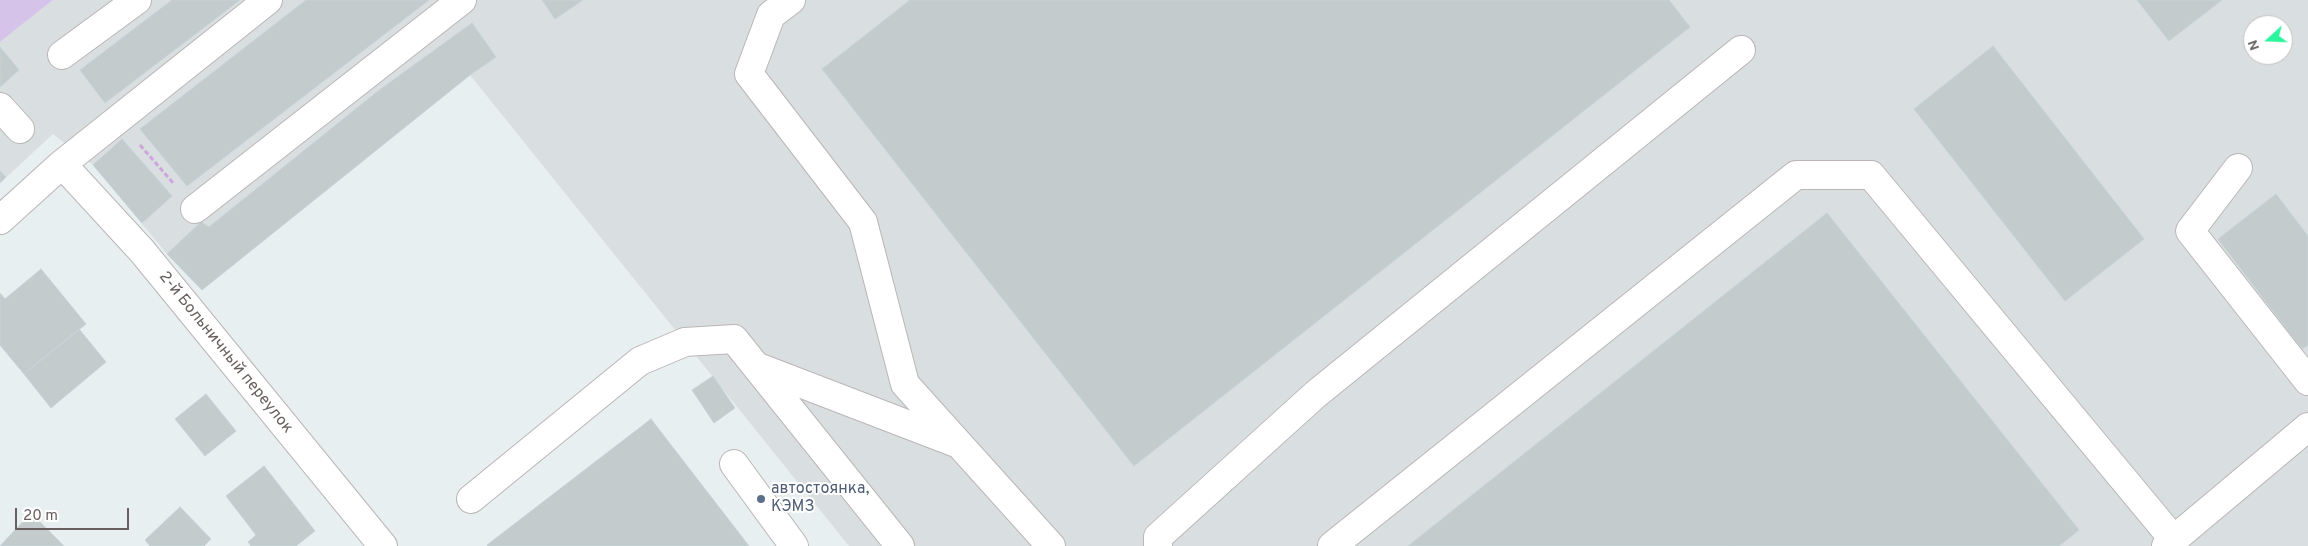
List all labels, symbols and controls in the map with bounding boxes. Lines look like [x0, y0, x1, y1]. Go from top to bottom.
north arrow [2243, 15, 2293, 65]
text: N [2245, 37, 2264, 53]
street label: 2-й Больничный переулок [154, 268, 296, 438]
place label: автостоянка, КЭМЗ [771, 480, 869, 518]
marker: автостоянка, КЭМЗ [755, 493, 767, 505]
scale bar [18, 498, 131, 530]
text: 20 m [23, 507, 58, 526]

